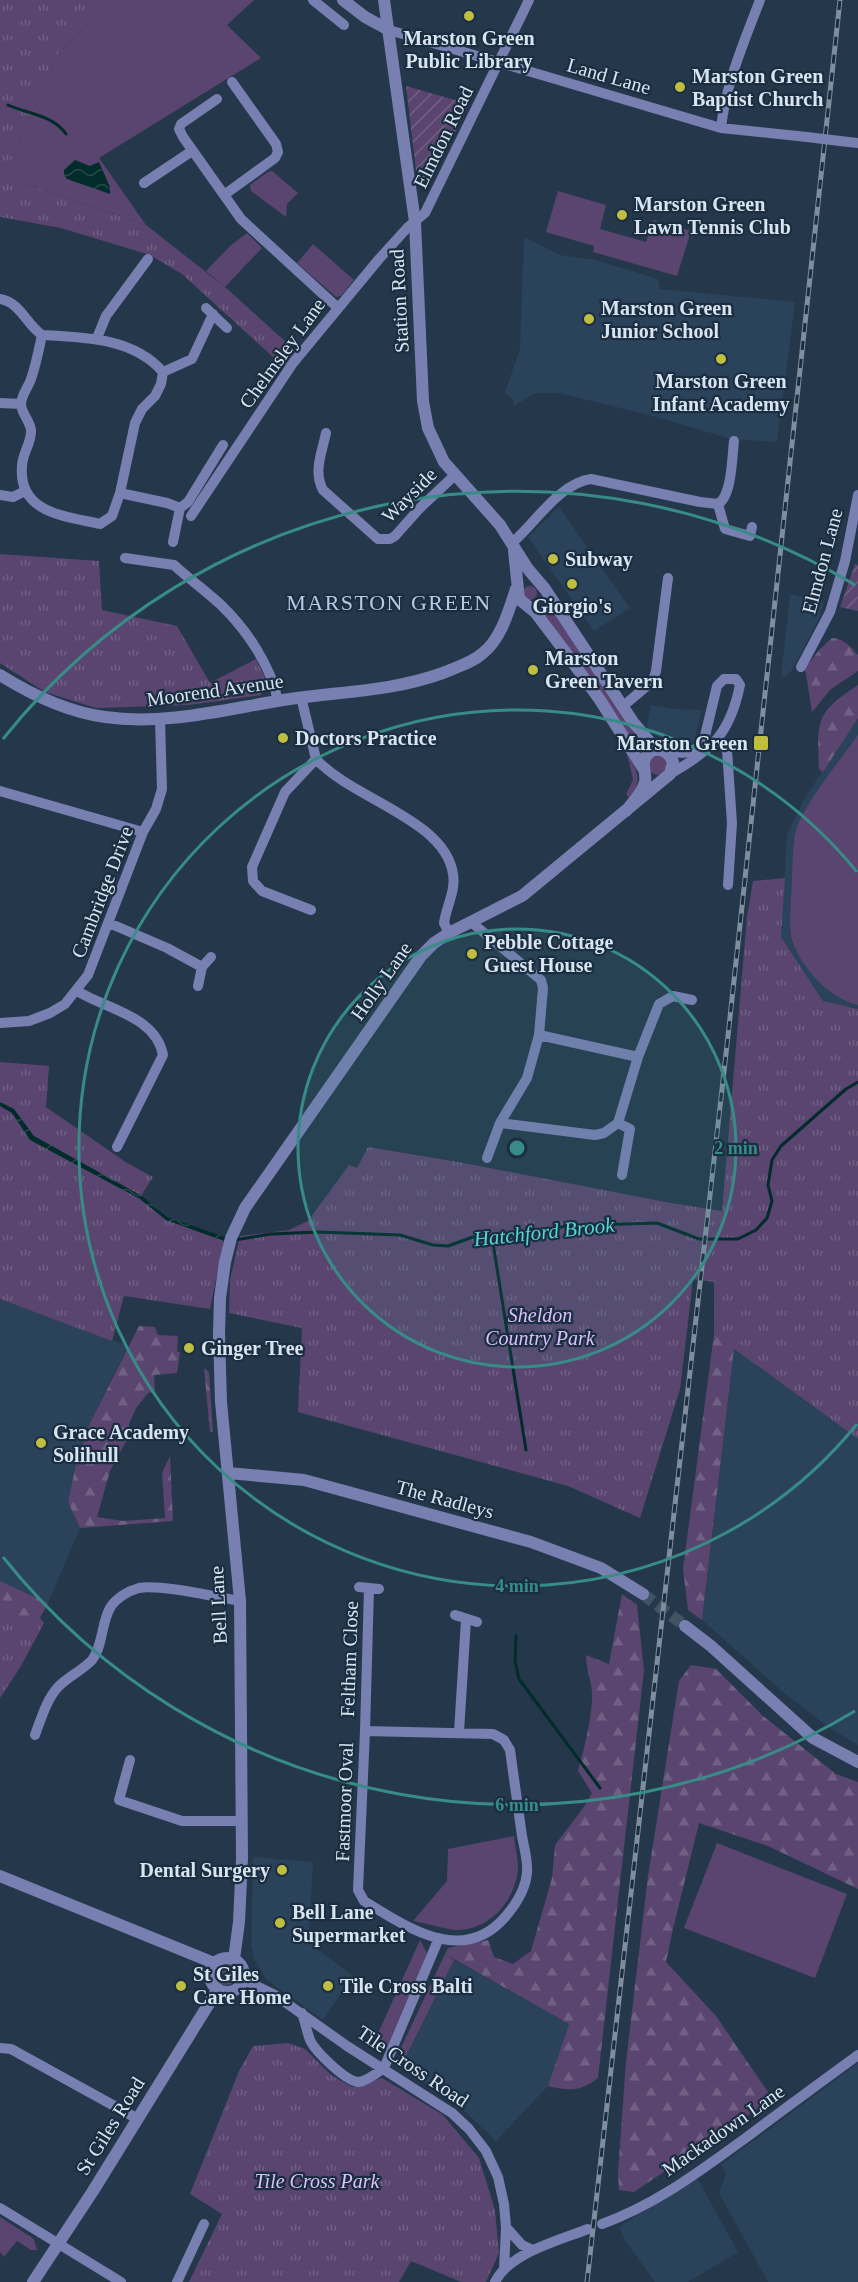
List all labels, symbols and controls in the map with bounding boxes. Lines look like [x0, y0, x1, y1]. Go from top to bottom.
marker: Marston Green Public Library [462, 9, 476, 23]
place label: Marston Green Public Library [403, 27, 535, 73]
street label: Land Lane [565, 54, 654, 98]
place label: Marston Green Baptist Church [692, 65, 823, 111]
marker: Marston Green Baptist Church [673, 80, 687, 94]
street label: Elmdon Road [409, 82, 477, 192]
place label: Marston Green Lawn Tennis Club [634, 193, 791, 238]
marker: Marston Green Lawn Tennis Club [615, 208, 629, 222]
street label: Station Road [385, 249, 413, 353]
street label: Chelmsley Lane [235, 294, 330, 413]
place label: Marston Green Junior School [601, 297, 732, 342]
marker: Marston Green Junior School [582, 312, 596, 326]
marker: Marston Green Infant Academy [714, 352, 728, 366]
place label: Marston Green Infant Academy [652, 370, 790, 416]
street label: Wayside [377, 463, 442, 528]
street label: Elmdon Lane [797, 506, 847, 616]
place label: Subway [565, 548, 633, 571]
marker: Subway [546, 552, 560, 566]
marker: Giorgio's [565, 577, 579, 591]
district label: MARSTON GREEN [286, 590, 492, 615]
place label: Giorgio's [533, 595, 612, 618]
place label: Marston Green Tavern [545, 647, 663, 692]
marker: Marston Green Tavern [526, 663, 540, 677]
street label: Moorend Avenue [145, 669, 285, 710]
place label: Doctors Practice [295, 727, 437, 749]
marker: Doctors Practice [276, 731, 290, 745]
place label: Marston Green [617, 732, 748, 754]
marker: Marston Green [752, 734, 770, 752]
street label: Cambridge Drive [67, 823, 138, 961]
place label: Pebble Cottage Guest House [484, 931, 614, 976]
street label: Holly Lane [346, 938, 417, 1025]
marker: Pebble Cottage Guest House [465, 947, 479, 961]
centre of rings [507, 1138, 527, 1158]
text: 2 min [714, 1138, 758, 1158]
water label: Hatchford Brook [471, 1213, 616, 1251]
park label: Sheldon Country Park [485, 1304, 596, 1350]
place label: Ginger Tree [201, 1337, 304, 1360]
marker: Ginger Tree [182, 1341, 196, 1355]
place label: Grace Academy Solihull [53, 1421, 189, 1466]
marker: Grace Academy Solihull [34, 1436, 48, 1450]
street label: The Radleys [393, 1475, 497, 1524]
street label: Bell Lane [205, 1565, 231, 1645]
text: 4 min [495, 1576, 539, 1596]
street label: Feltham Close [336, 1600, 362, 1717]
street label: Fastmoor Oval [331, 1741, 357, 1862]
text: 6 min [495, 1795, 539, 1815]
place label: Dental Surgery [139, 1859, 270, 1882]
marker: Dental Surgery [275, 1863, 289, 1877]
place label: Bell Lane Supermarket [292, 1901, 406, 1947]
marker: Bell Lane Supermarket [273, 1916, 287, 1930]
place label: St Giles Care Home [193, 1963, 291, 2008]
place label: Tile Cross Balti [340, 1975, 473, 1997]
marker: St Giles Care Home [174, 1979, 188, 1993]
marker: Tile Cross Balti [321, 1979, 335, 1993]
street label: Tile Cross Road [353, 2021, 473, 2111]
street label: St Giles Road [71, 2073, 149, 2179]
street label: Mackadown Lane [658, 2080, 788, 2180]
park label: Tile Cross Park [255, 2170, 381, 2192]

